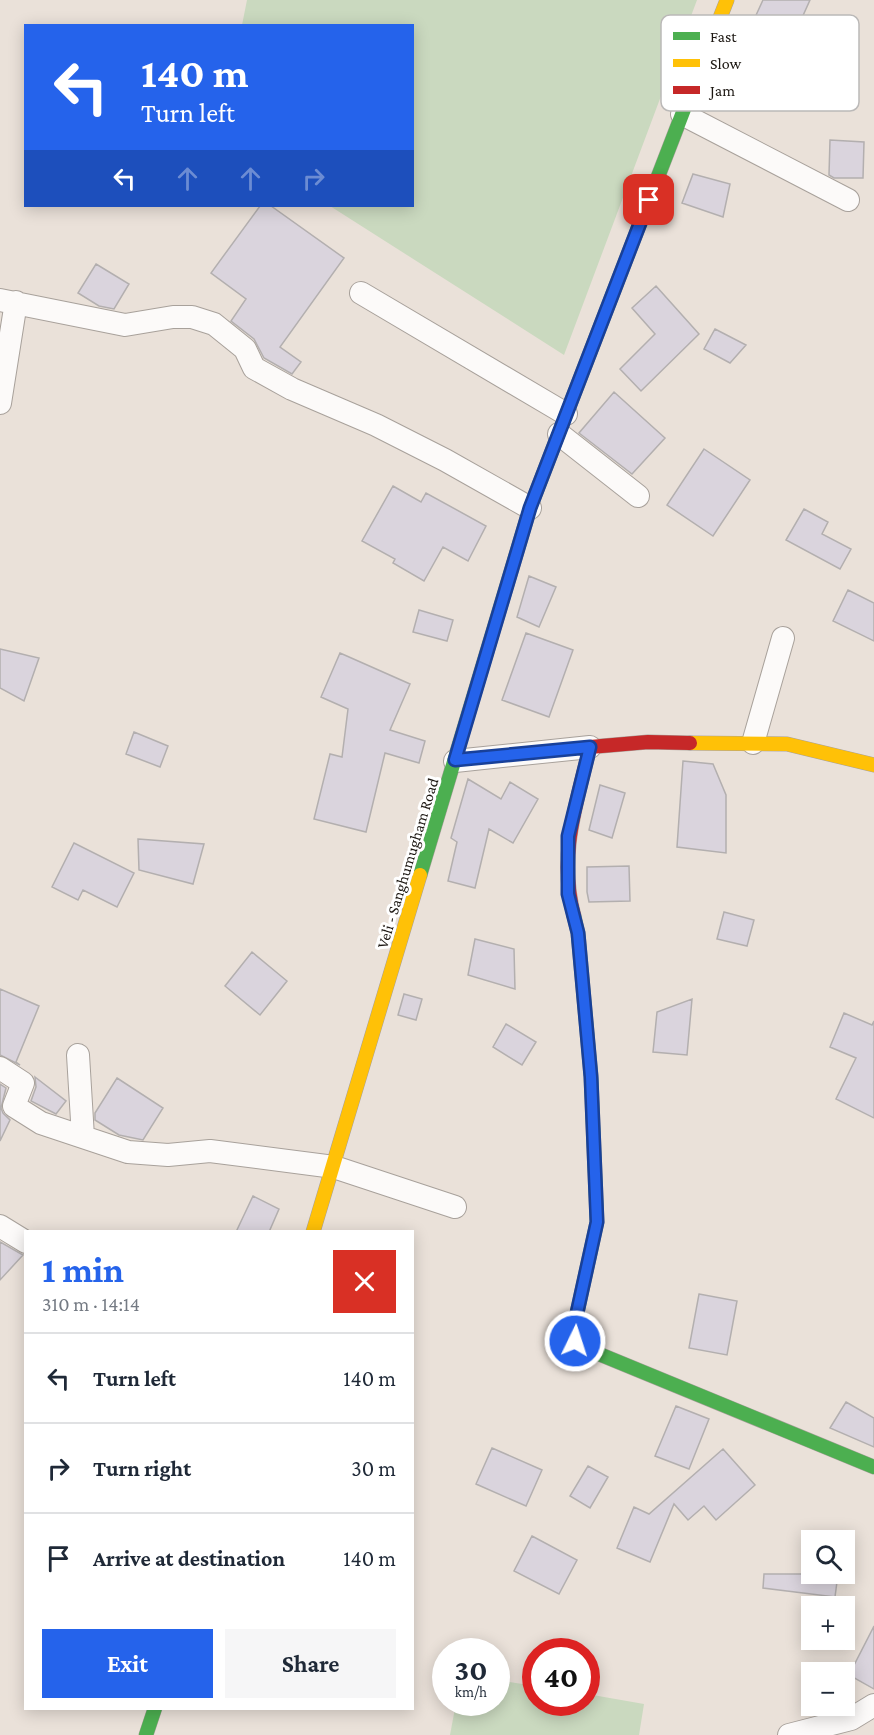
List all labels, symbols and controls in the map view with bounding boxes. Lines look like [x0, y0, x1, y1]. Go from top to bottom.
legend [661, 15, 859, 111]
text: Fast [710, 28, 737, 45]
icon: left [42, 48, 120, 126]
text: 140 m [141, 49, 249, 96]
text: Slow [710, 55, 742, 72]
text: Jam [708, 82, 735, 100]
text: Turn left [141, 98, 235, 128]
icon: left [108, 162, 141, 195]
icon: ahead [171, 162, 204, 195]
icon: ahead [234, 162, 267, 195]
icon: right [297, 162, 330, 195]
pin [623, 174, 674, 225]
icon: arrive [632, 183, 665, 216]
street label: Veli - Sanghumugham Road [373, 775, 443, 951]
text: 1 min [42, 1250, 124, 1290]
button: close [333, 1250, 396, 1313]
text: 310 m · 14:14 [42, 1293, 140, 1315]
position arrow [543, 1309, 607, 1373]
icon: left [42, 1362, 75, 1395]
text: Turn left [93, 1366, 176, 1391]
text: 140 m [343, 1366, 396, 1391]
icon: right [42, 1452, 75, 1485]
text: Turn right [93, 1456, 191, 1481]
text: 30 m [351, 1456, 396, 1481]
map controls [801, 1530, 855, 1716]
button: search [801, 1530, 855, 1584]
icon: arrive [42, 1542, 75, 1575]
text: Arrive at destination [93, 1546, 285, 1571]
text: 140 m [343, 1546, 396, 1571]
button: + [801, 1596, 855, 1650]
button: Exit [42, 1629, 213, 1698]
button: Share [225, 1629, 396, 1698]
speed limit sign: 40 [522, 1638, 600, 1716]
text: 30 [455, 1653, 487, 1686]
button: − [801, 1662, 855, 1716]
text: km/h [455, 1684, 487, 1700]

